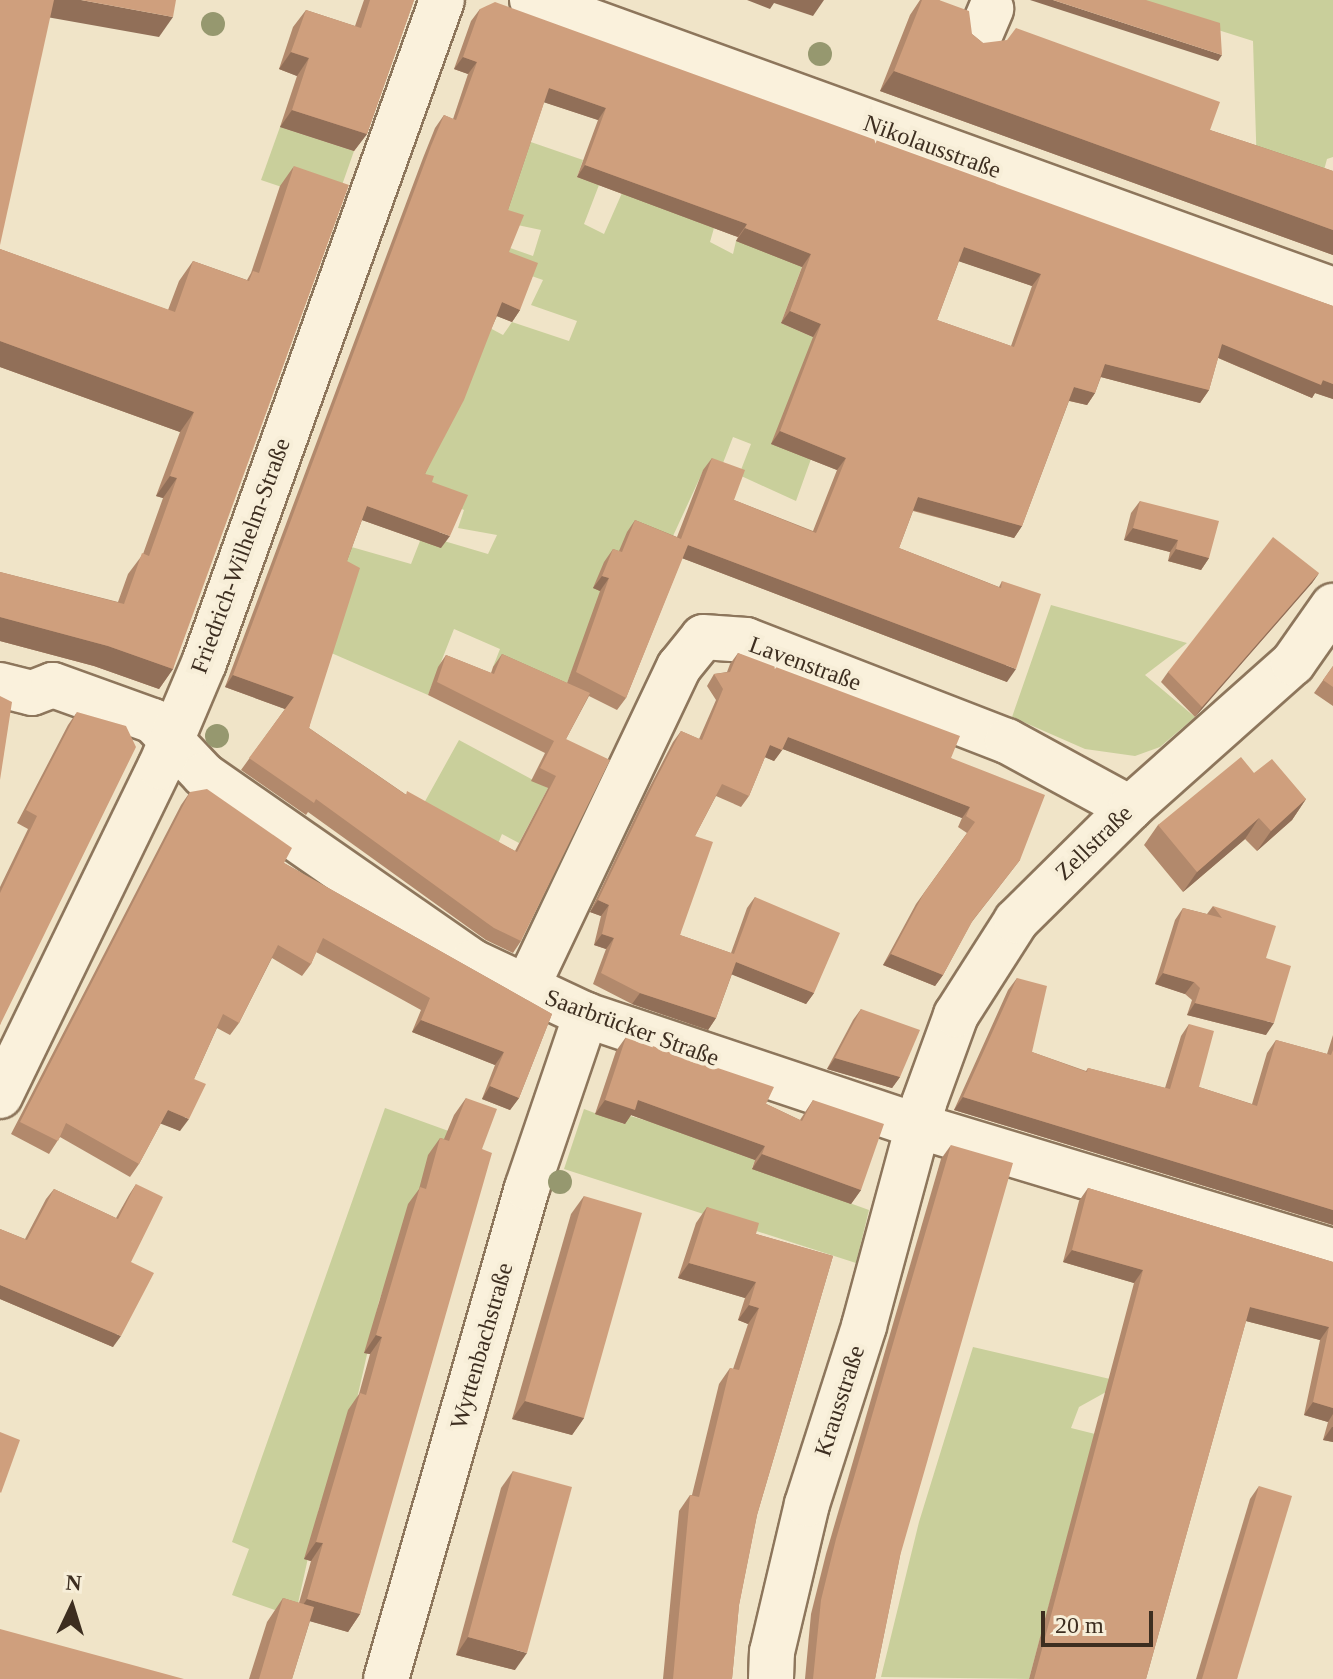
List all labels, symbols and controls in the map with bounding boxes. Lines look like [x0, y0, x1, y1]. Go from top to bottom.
street label: Nikolausstraße [859, 109, 1005, 185]
street label: Friedrich-Wilhelm-Straße [185, 434, 297, 678]
street label: Lavenstraße [745, 630, 865, 698]
street label: Zellstraße [1049, 799, 1139, 887]
street label: Saarbrücker Straße [541, 983, 723, 1073]
street label: Wyttenbachstraße [444, 1259, 520, 1433]
street label: Krausstraße [809, 1342, 871, 1460]
north arrow [32, 1567, 112, 1647]
text: N [65, 1570, 82, 1596]
scale bar [1045, 1595, 1157, 1645]
text: 20 m [1055, 1612, 1104, 1638]

